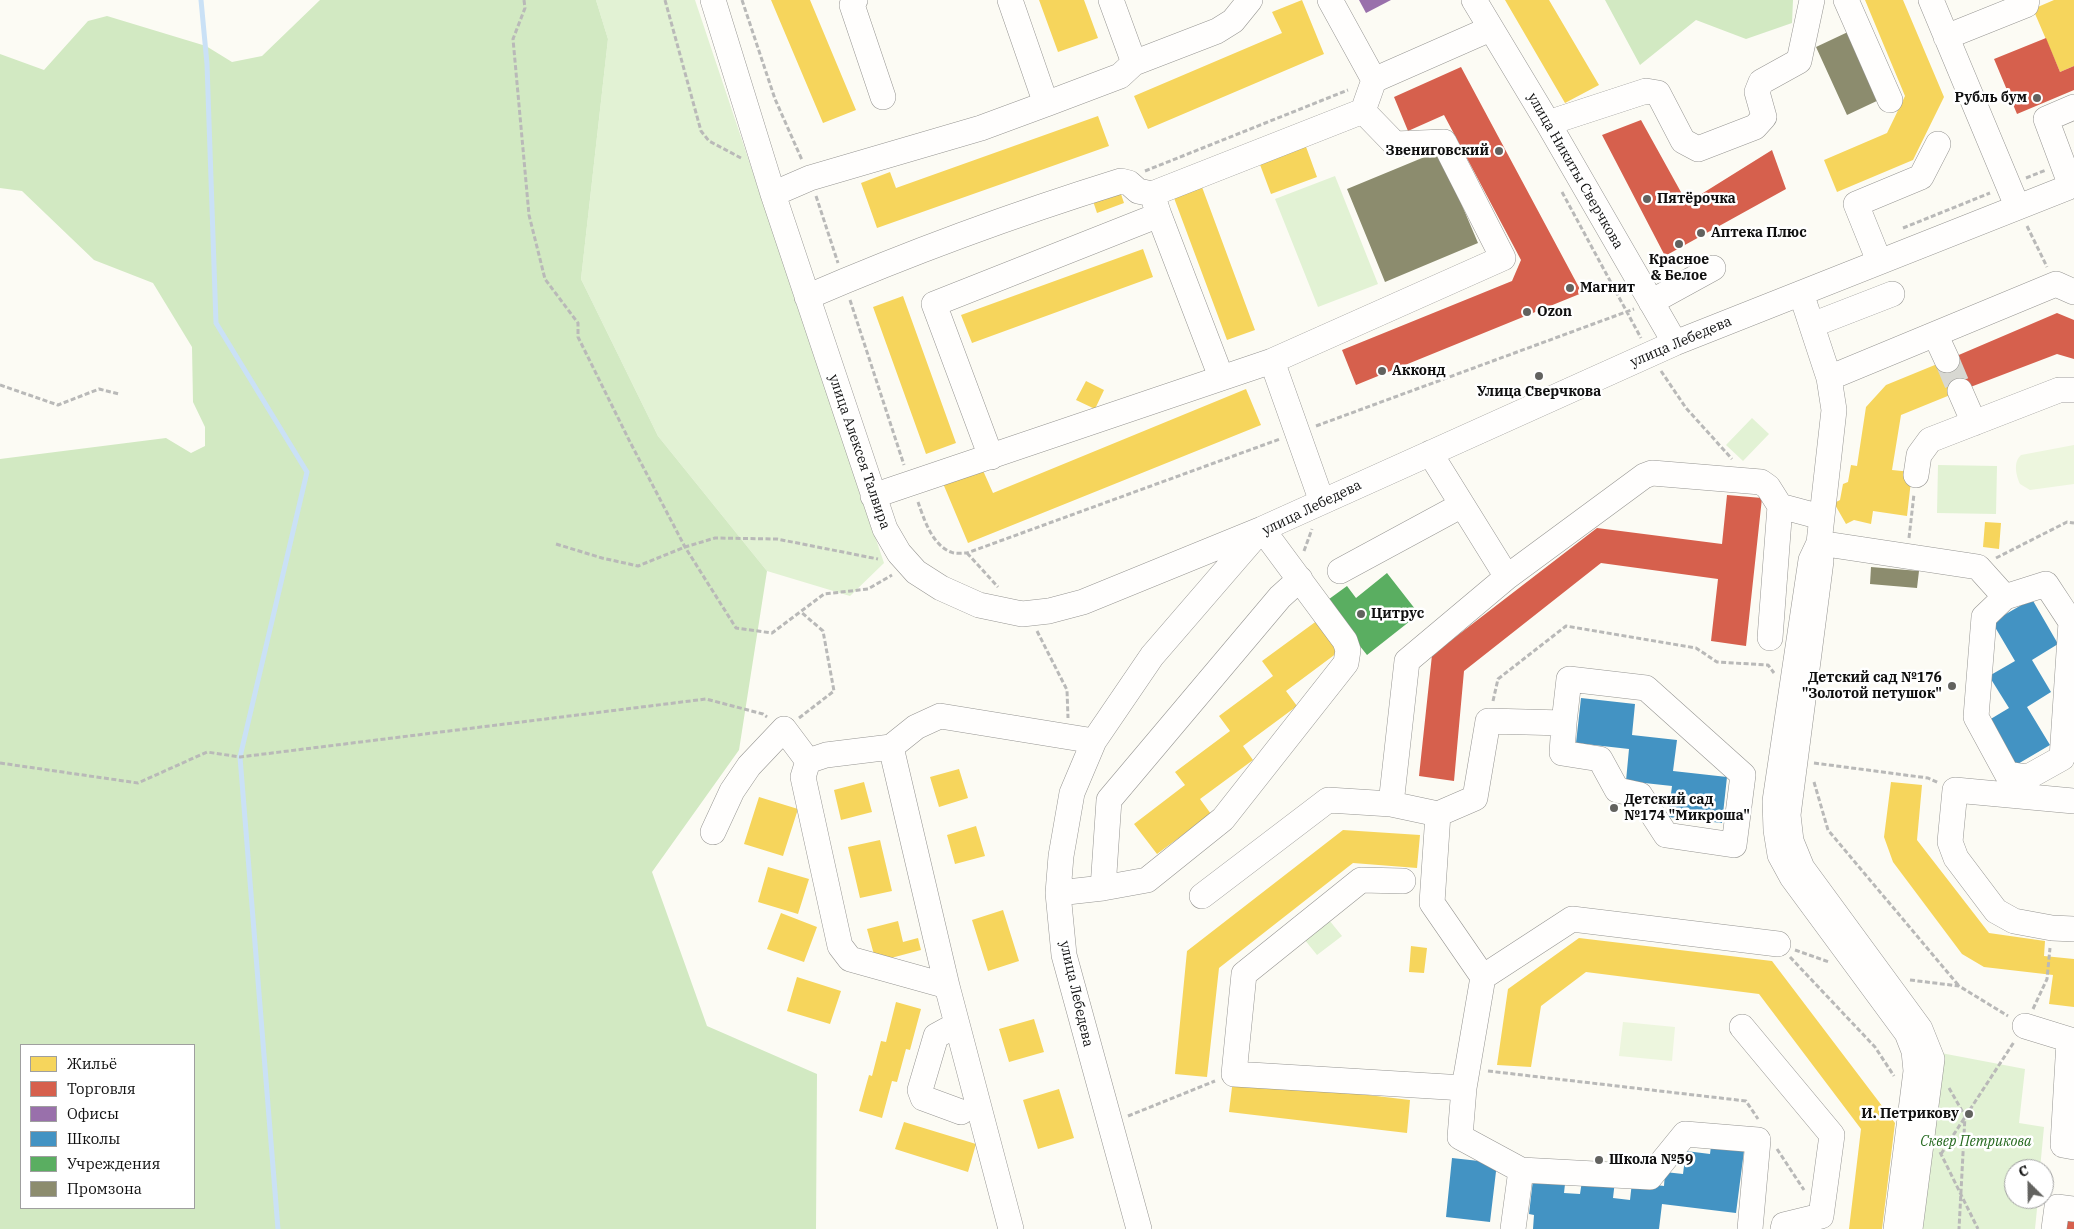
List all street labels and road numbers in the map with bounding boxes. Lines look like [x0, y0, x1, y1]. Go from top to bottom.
street label: улица Никиты Сверчкова [1523, 90, 1627, 252]
street label: улица Лебедева [1628, 313, 1734, 371]
street label: улица Алексея Талвира [825, 372, 893, 532]
street label: улица Лебедева [1260, 477, 1364, 539]
street label: улица Лебедева [1056, 939, 1096, 1049]

